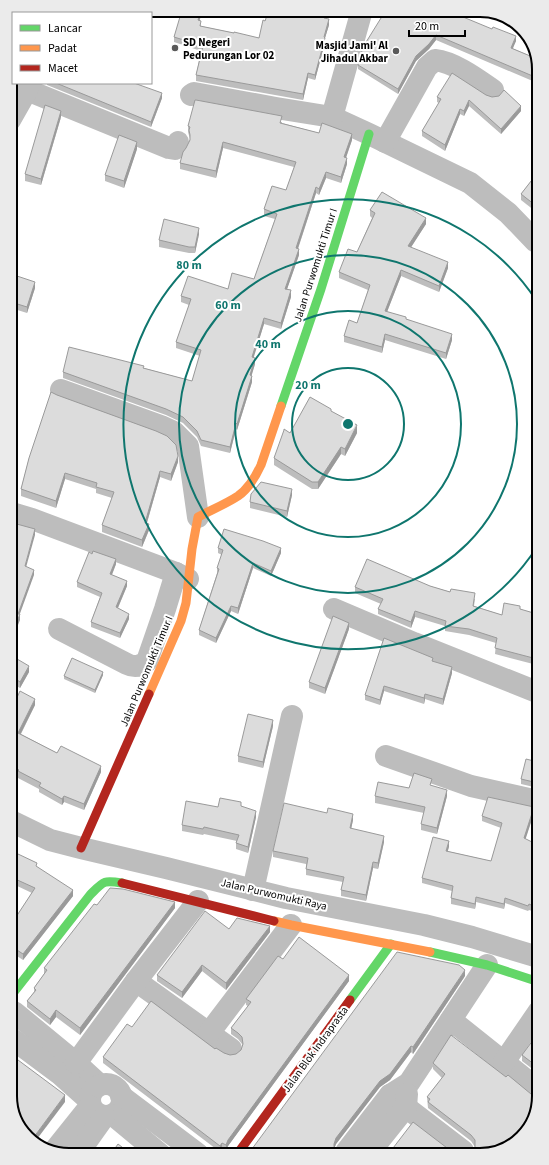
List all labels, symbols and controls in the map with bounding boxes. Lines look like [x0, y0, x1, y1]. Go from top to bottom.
legend [12, 12, 152, 84]
scale bar [409, 12, 465, 38]
text: 20 m [415, 18, 439, 35]
text: Lancar [48, 20, 83, 37]
place label: SD Negeri Pedurungan Lor 02 [183, 35, 274, 63]
place label: Masjid Jami' Al Jihadul Akbar [316, 38, 389, 66]
text: Padat [48, 40, 77, 57]
marker: SD Negeri Pedurungan Lor 02 [170, 43, 180, 53]
marker: Masjid Jami' Al Jihadul Akbar [391, 46, 401, 56]
text: Macet [48, 60, 78, 77]
street label: Jalan Purwomukti Timur I [290, 206, 341, 324]
text: 80 m [176, 257, 202, 274]
text: 60 m [215, 297, 241, 314]
text: 40 m [255, 336, 281, 353]
text: 20 m [295, 377, 321, 394]
centre of rings [341, 417, 355, 431]
street label: Jalan Purwomukti Timur I [116, 613, 177, 729]
street label: Jalan Purwomukti Raya [219, 875, 328, 914]
street label: Jalan Blok Indraprasta [279, 1003, 352, 1095]

